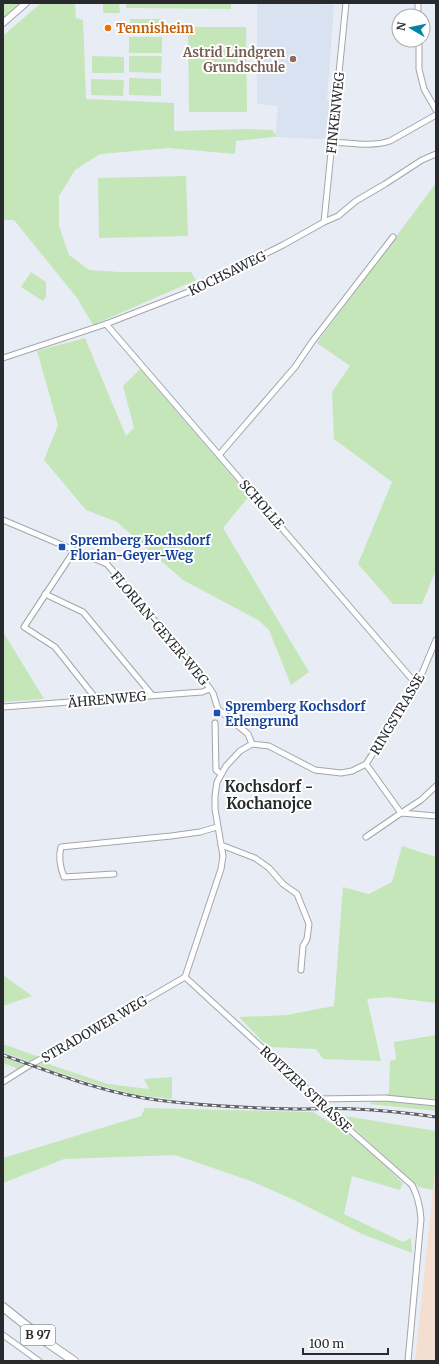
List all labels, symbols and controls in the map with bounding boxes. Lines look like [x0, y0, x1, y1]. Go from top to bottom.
north arrow [391, 8, 431, 48]
place label: Tennisheim [116, 20, 194, 37]
text: N [394, 21, 409, 32]
marker: Tennisheim [103, 23, 113, 33]
place label: Astrid Lindgren Grundschule [182, 44, 285, 76]
marker: Astrid Lindgren Grundschule [288, 54, 298, 64]
street label: FINKENWEG [323, 71, 348, 155]
street label: KOCHSAWEG [186, 247, 269, 300]
street label: SCHOLLE [236, 476, 288, 533]
place label: Spremberg Kochsdorf Florian-Geyer-Weg [70, 532, 211, 564]
marker: Spremberg Kochsdorf Florian-Geyer-Weg [57, 542, 67, 552]
street label: FLORIAN-GEYER-WEG [107, 568, 213, 689]
street label: RINGSTRASSE [367, 670, 429, 758]
street label: ÄHRENWEG [66, 688, 147, 711]
place label: Spremberg Kochsdorf Erlengrund [225, 698, 366, 730]
marker: Spremberg Kochsdorf Erlengrund [212, 708, 222, 718]
district label: Kochsdorf - Kochanojce [225, 777, 313, 813]
street label: STRADOWER WEG [38, 992, 151, 1067]
street label: ROITZER STRASSE [256, 1043, 356, 1137]
road number: B 97 [21, 1325, 55, 1345]
scale bar [303, 1330, 388, 1356]
text: 100 m [309, 1336, 344, 1351]

